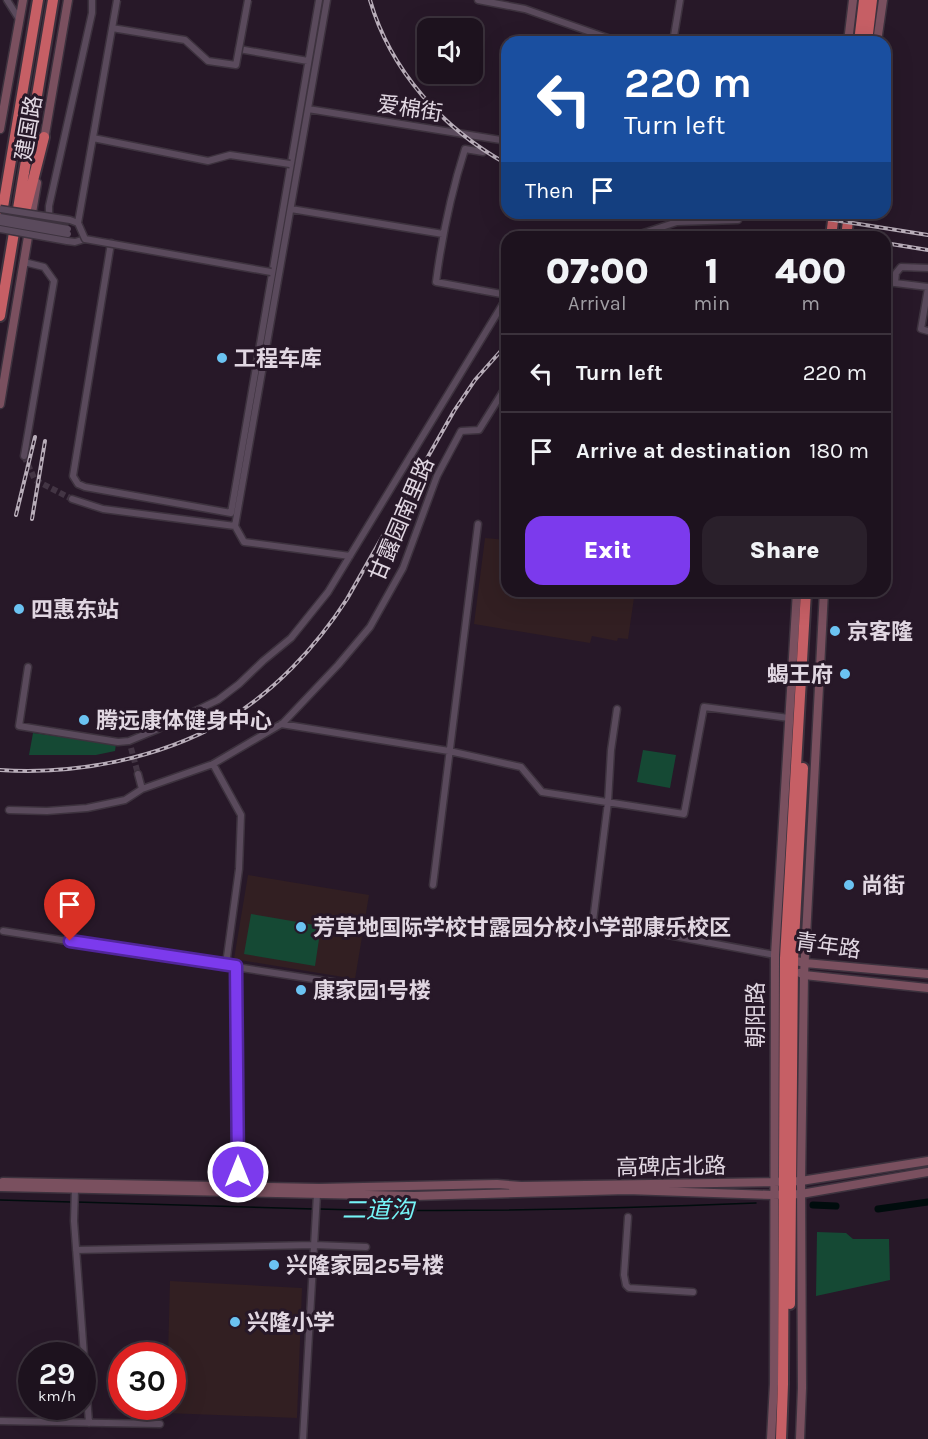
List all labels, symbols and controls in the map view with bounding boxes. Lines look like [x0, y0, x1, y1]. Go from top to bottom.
map controls [417, 18, 483, 84]
button: sound [417, 18, 483, 84]
text: 220 m [624, 58, 752, 108]
icon: left [525, 60, 603, 138]
street label: 爱棉街 [375, 91, 444, 127]
street label: 建国路 [10, 93, 48, 163]
text: Turn left [624, 109, 725, 141]
icon: arrive [586, 174, 619, 207]
text: Then [525, 178, 574, 204]
text: 07:00 [546, 250, 649, 292]
text: 1 [705, 250, 719, 292]
text: 400 [775, 250, 846, 292]
text: Arrival [568, 292, 626, 315]
text: min [693, 292, 730, 315]
text: m [801, 292, 820, 315]
place label: 工程车库 [234, 346, 322, 372]
marker: 工程车库 [215, 351, 229, 365]
icon: left [525, 357, 558, 390]
text: Turn left [576, 360, 663, 386]
text: 220 m [803, 360, 867, 386]
icon: arrive [525, 435, 558, 468]
text: Arrive at destination [576, 438, 791, 464]
text: 180 m [809, 438, 869, 464]
street label: 甘露园南里路 [364, 454, 440, 585]
button: Exit [525, 516, 690, 585]
button: Share [702, 516, 867, 585]
place label: 四惠东站 [31, 597, 119, 623]
marker: 四惠东站 [12, 602, 26, 616]
place label: 京客隆 [847, 619, 913, 645]
marker: 京客隆 [828, 624, 842, 638]
place label: 蝎王府 [767, 662, 833, 688]
marker: 蝎王府 [838, 667, 852, 681]
place label: 腾远康体健身中心 [96, 708, 272, 734]
marker: 腾远康体健身中心 [77, 713, 91, 727]
place label: 尚街 [861, 873, 905, 899]
marker: 尚街 [842, 878, 856, 892]
pin [44, 879, 95, 941]
icon: arrive [53, 888, 86, 921]
place label: 芳草地国际学校甘露园分校小学部康乐校区 [313, 915, 731, 941]
marker: 芳草地国际学校甘露园分校小学部康乐校区 [294, 920, 308, 934]
street label: 青年路 [793, 929, 862, 963]
place label: 康家园1号楼 [313, 978, 431, 1004]
street label: 朝阳路 [743, 982, 769, 1048]
marker: 康家园1号楼 [294, 983, 308, 997]
position arrow [206, 1140, 270, 1204]
street label: 高碑店北路 [616, 1153, 726, 1181]
water label: 二道沟 [342, 1196, 417, 1224]
place label: 兴隆家园25号楼 [286, 1253, 444, 1279]
marker: 兴隆家园25号楼 [267, 1258, 281, 1272]
place label: 兴隆小学 [247, 1310, 335, 1336]
marker: 兴隆小学 [228, 1315, 242, 1329]
speed limit sign: 30 [108, 1342, 186, 1420]
text: 29 [39, 1356, 75, 1392]
text: km/h [38, 1387, 76, 1405]

